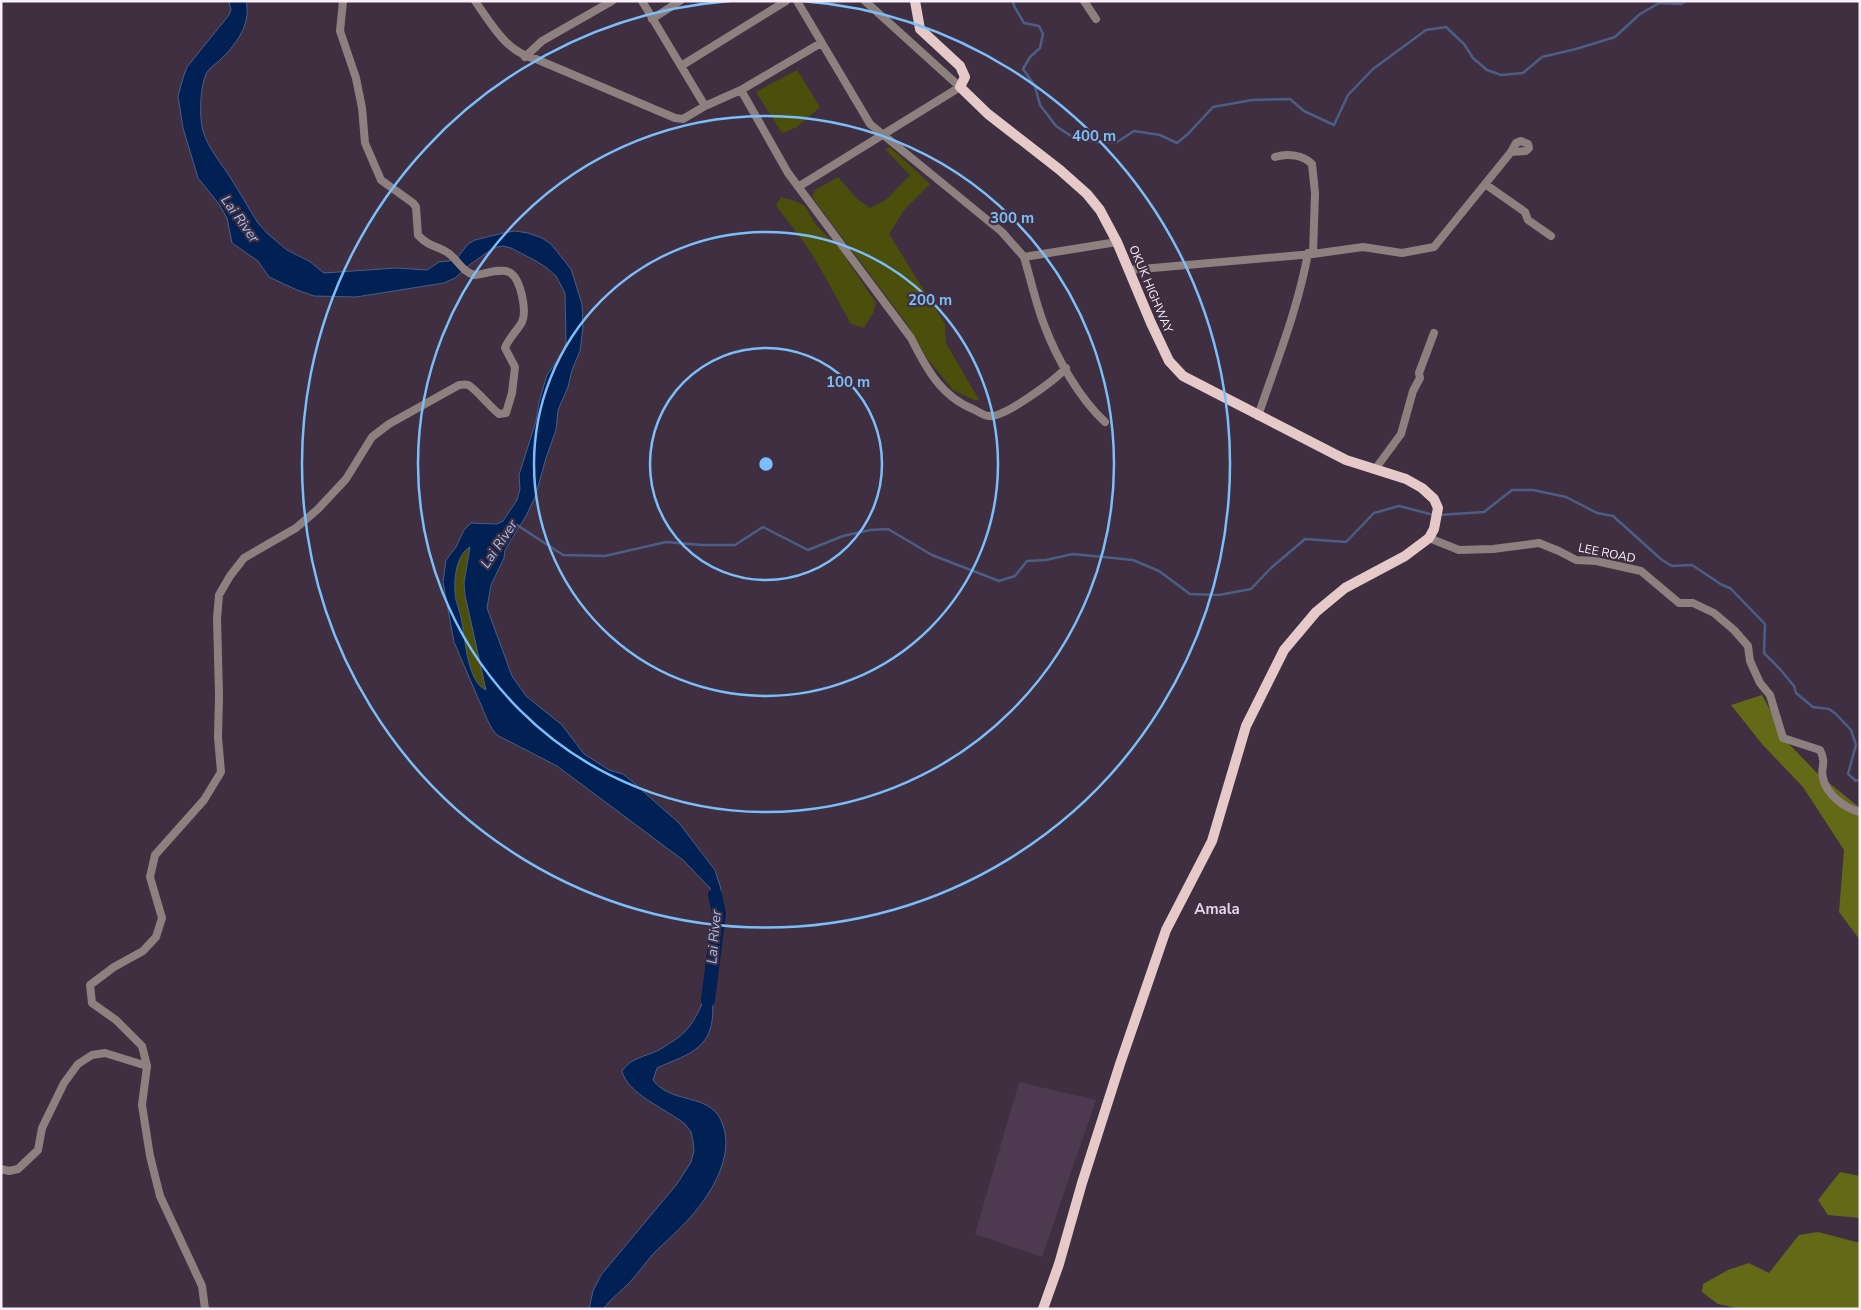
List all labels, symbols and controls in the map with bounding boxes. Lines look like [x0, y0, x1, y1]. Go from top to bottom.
text: 400 m [1072, 126, 1116, 146]
water label: Lai River [216, 192, 264, 247]
text: 300 m [990, 208, 1034, 228]
street label: OKUK HIGHWAY [1125, 243, 1177, 336]
text: 200 m [908, 290, 952, 310]
text: 100 m [826, 372, 870, 392]
centre of rings [757, 455, 775, 473]
water label: Lai River [476, 515, 523, 572]
street label: LEE ROAD [1577, 540, 1637, 566]
district label: Amala [1194, 899, 1240, 919]
water label: Lai River [702, 908, 726, 965]

